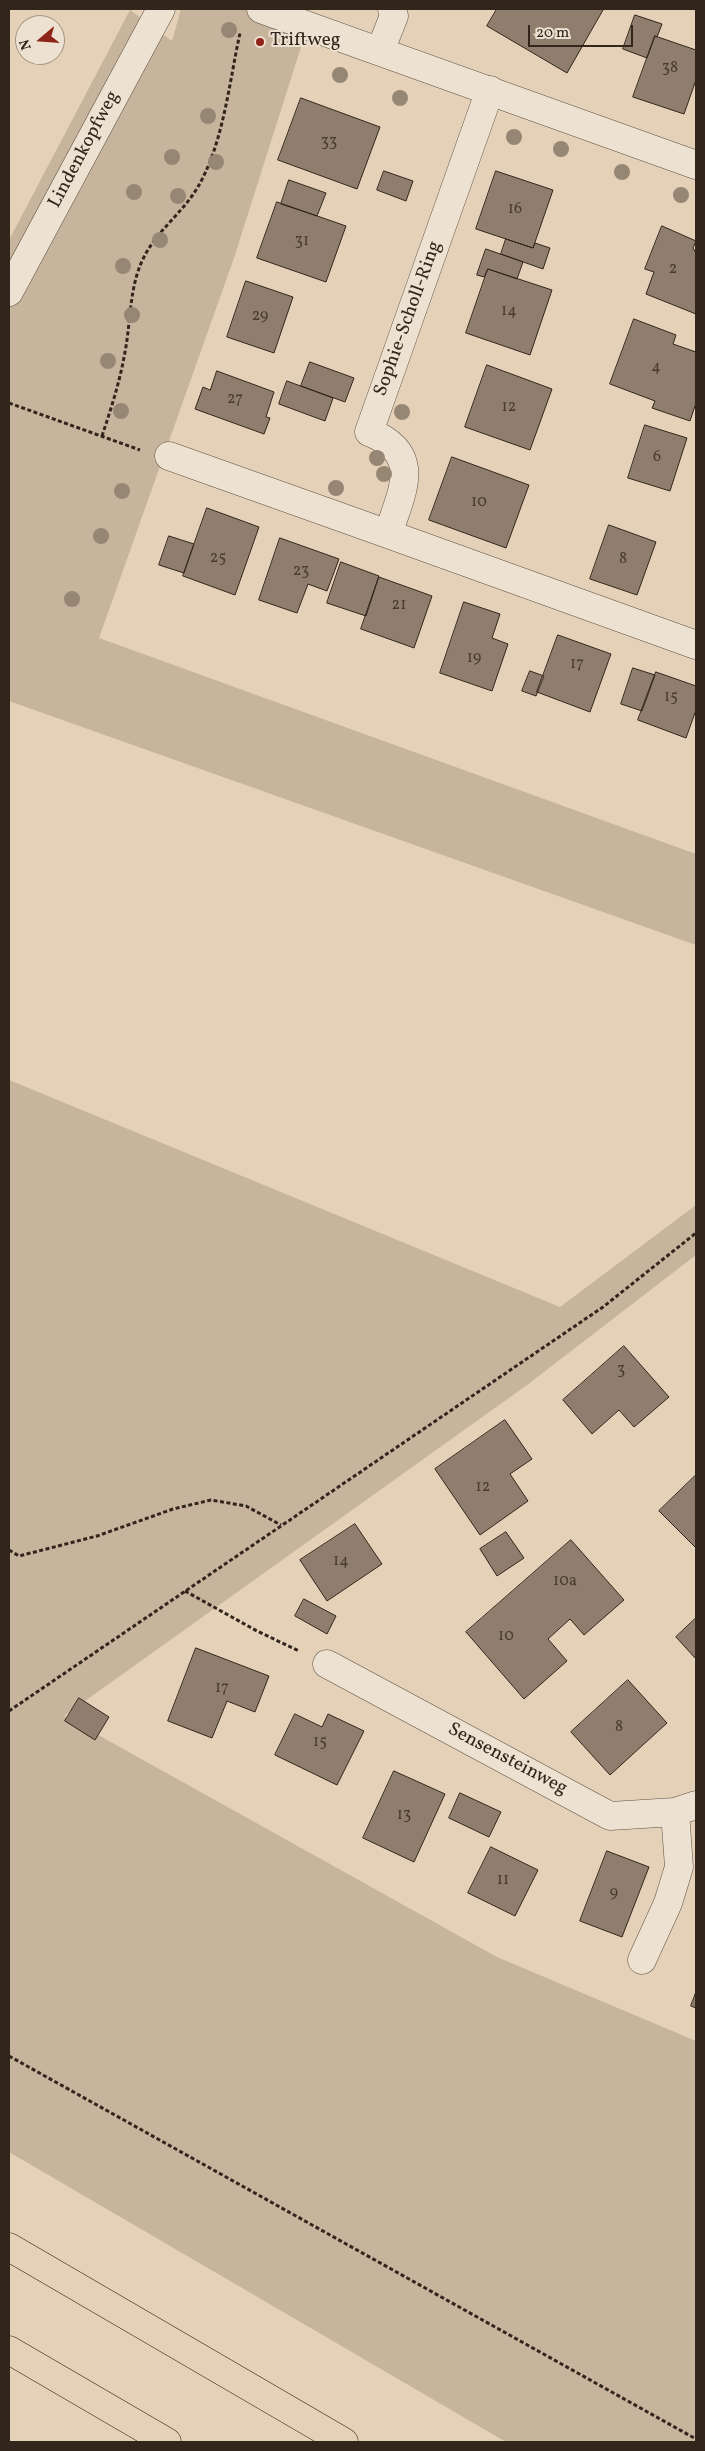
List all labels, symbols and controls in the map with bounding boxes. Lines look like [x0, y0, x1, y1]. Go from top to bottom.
north arrow [15, 15, 65, 65]
scale bar [530, 15, 635, 47]
text: 20 m [536, 23, 569, 44]
place label: Triftweg [270, 31, 340, 53]
marker: Triftweg [254, 36, 266, 48]
text: N [16, 37, 37, 52]
house number: 38 [662, 59, 678, 79]
street label: Lindenkopfweg [45, 87, 125, 213]
house number: 33 [321, 133, 337, 153]
house number: 16 [508, 200, 522, 220]
house number: 31 [295, 232, 309, 252]
street label: Sophie-Scholl-Ring [370, 238, 448, 400]
house number: 2 [669, 260, 677, 280]
house number: 14 [501, 302, 517, 322]
house number: 29 [252, 307, 268, 327]
house number: 4 [651, 358, 661, 378]
house number: 27 [227, 390, 243, 410]
house number: 12 [502, 398, 516, 418]
house number: 6 [653, 448, 661, 468]
house number: 10 [471, 493, 487, 513]
house number: 25 [210, 549, 226, 569]
house number: 8 [619, 550, 627, 570]
house number: 23 [293, 562, 309, 582]
house number: 21 [392, 596, 406, 616]
house number: 19 [467, 649, 481, 669]
house number: 17 [570, 655, 584, 675]
house number: 15 [664, 688, 678, 708]
house number: 3 [617, 1361, 625, 1381]
house number: 12 [476, 1478, 490, 1498]
house number: 14 [333, 1552, 349, 1572]
house number: 10a [553, 1572, 577, 1592]
house number: 10 [498, 1627, 514, 1647]
house number: 17 [215, 1679, 229, 1699]
house number: 8 [615, 1718, 623, 1738]
street label: Sensensteinweg [443, 1719, 571, 1801]
house number: 15 [313, 1733, 327, 1753]
house number: 13 [397, 1806, 411, 1826]
house number: 11 [497, 1871, 509, 1891]
house number: 9 [610, 1884, 618, 1904]

